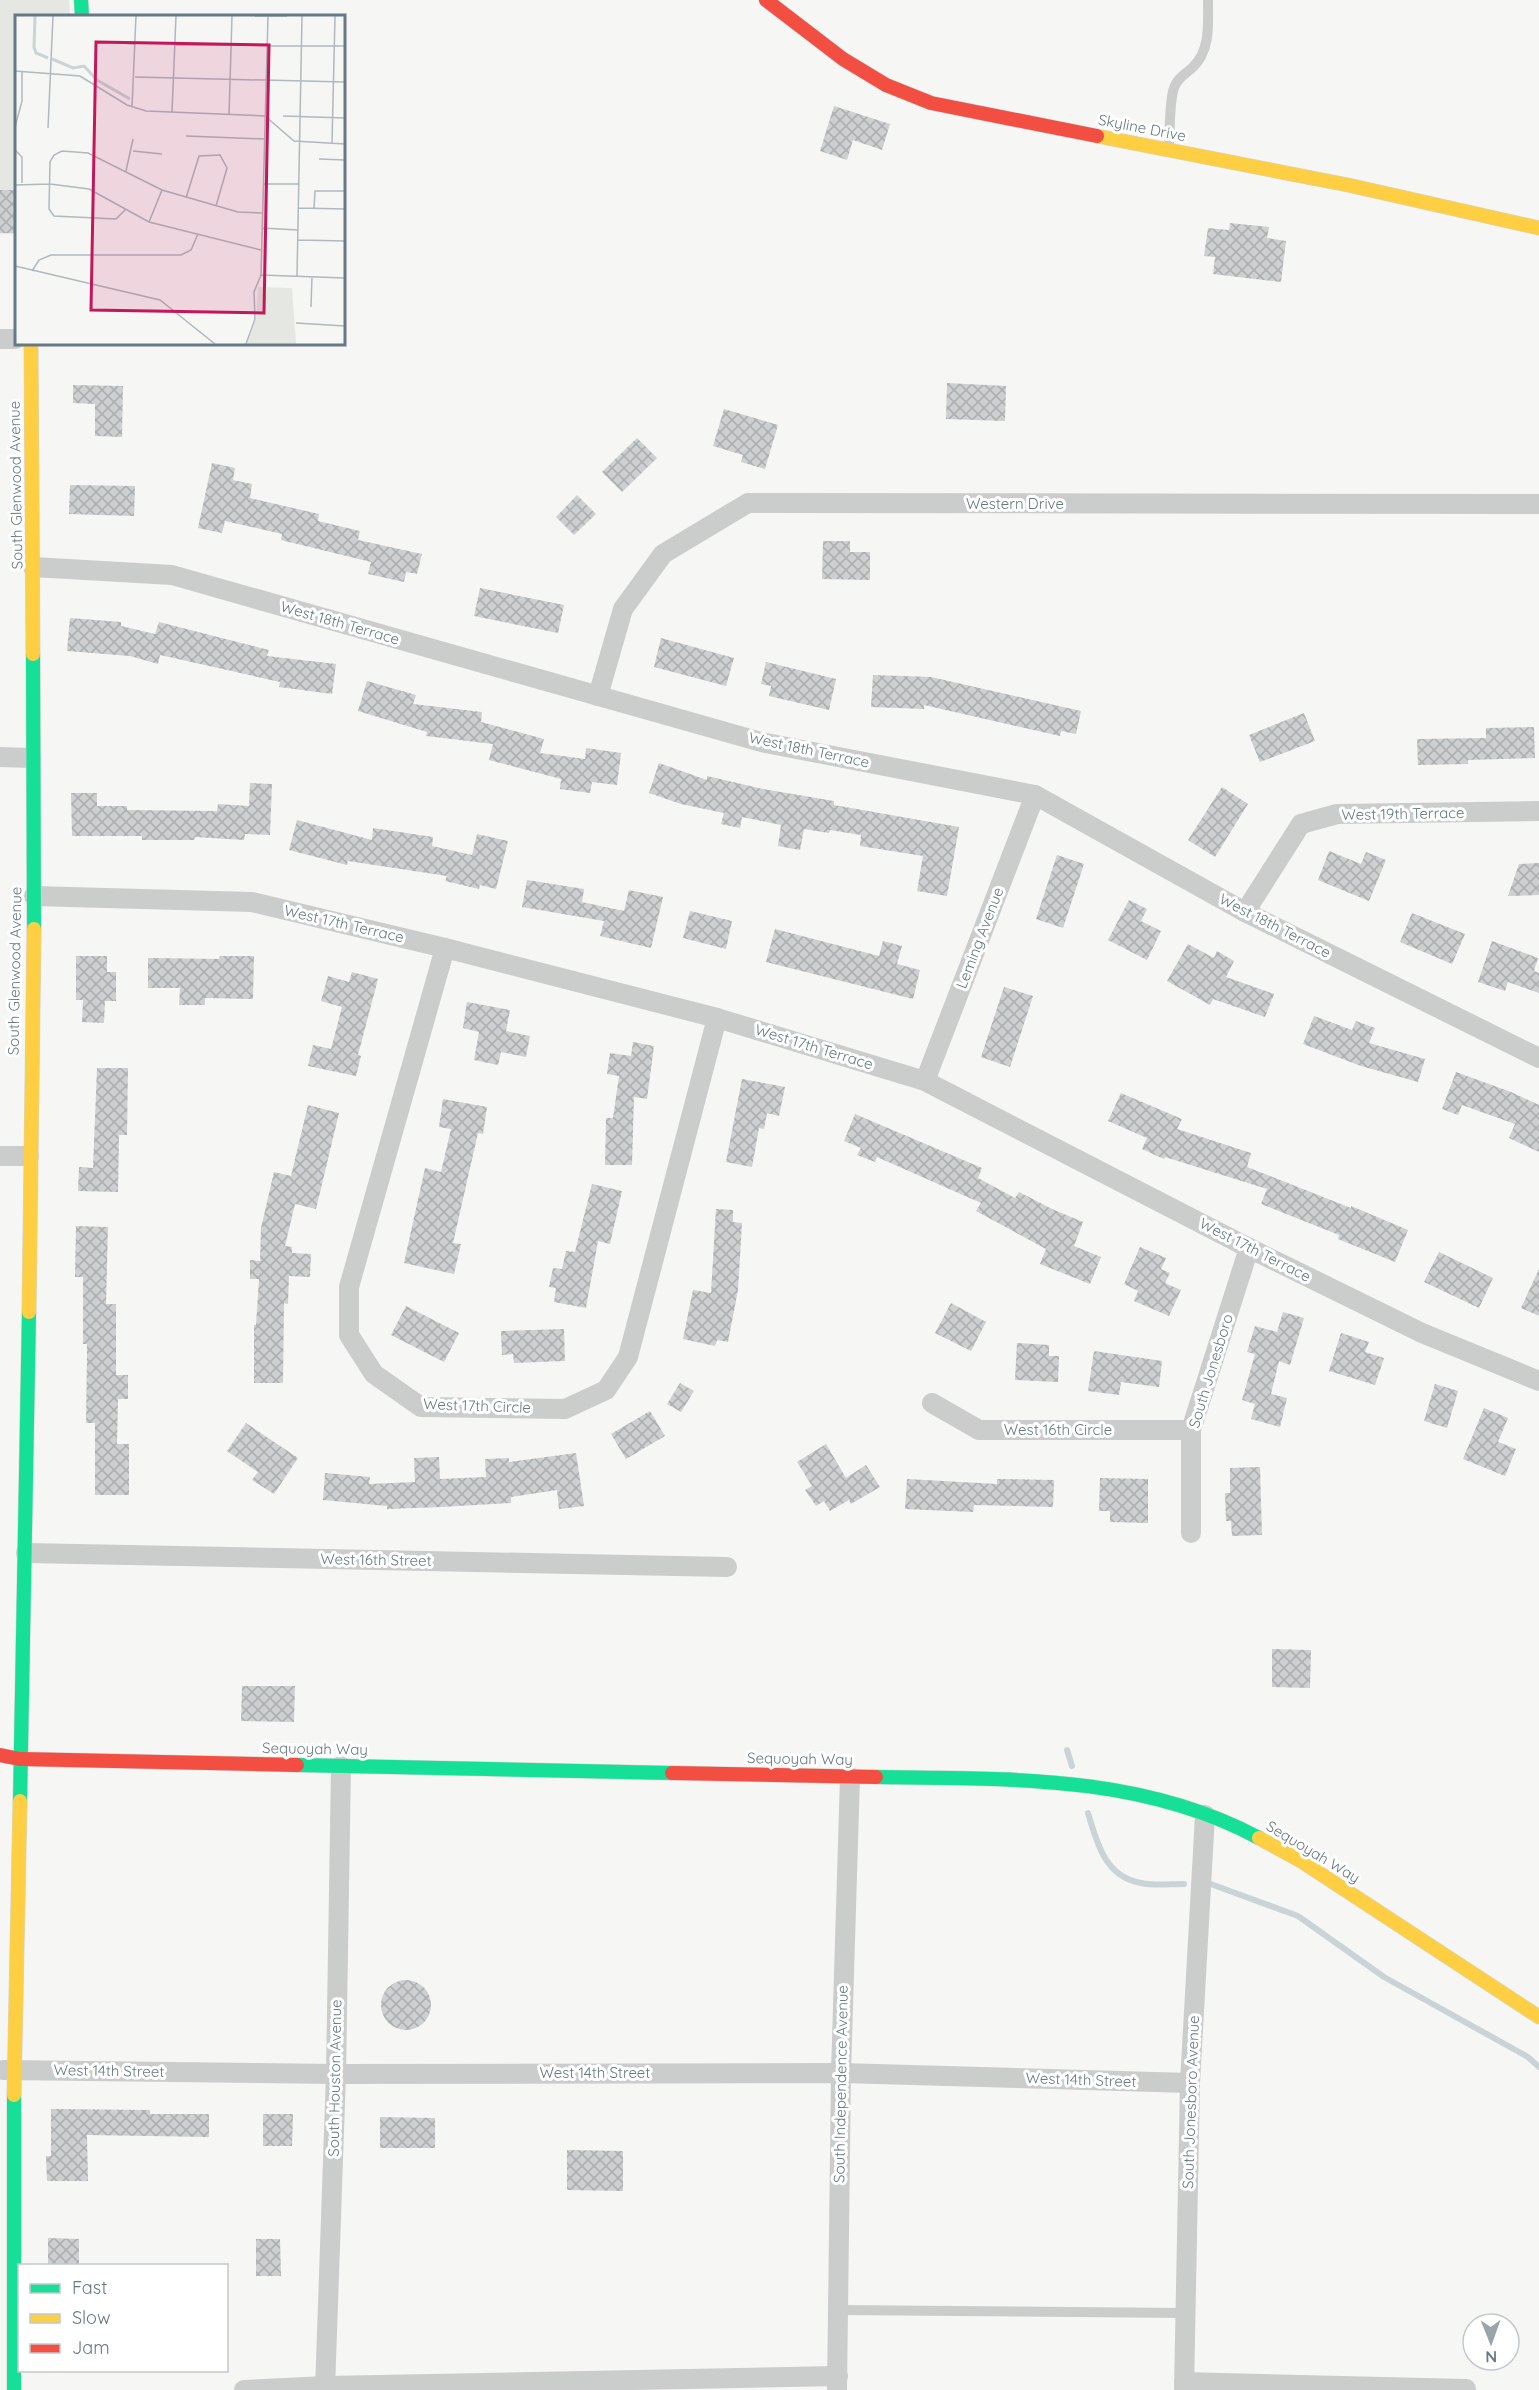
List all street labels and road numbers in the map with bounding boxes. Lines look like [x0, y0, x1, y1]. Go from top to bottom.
street label: Skyline Drive [1097, 110, 1188, 145]
street label: South Glenwood Avenue [5, 401, 26, 569]
street label: Western Drive [966, 494, 1064, 513]
street label: West 18th Terrace [279, 596, 402, 649]
street label: West 18th Terrace [747, 727, 871, 772]
street label: West 19th Terrace [1341, 803, 1465, 824]
street label: Leming Avenue [952, 885, 1008, 991]
street label: South Glenwood Avenue [4, 887, 25, 1055]
street label: West 18th Terrace [1216, 889, 1334, 962]
street label: West 17th Terrace [282, 900, 406, 947]
street label: West 17th Terrace [753, 1020, 875, 1073]
street label: West 17th Terrace [1196, 1213, 1314, 1286]
street label: South Jonesboro [1184, 1312, 1237, 1430]
street label: West 17th Circle [423, 1394, 531, 1417]
street label: West 16th Circle [1004, 1420, 1112, 1439]
street label: West 16th Street [320, 1549, 432, 1570]
street label: Sequoyah Way [262, 1738, 368, 1759]
street label: Sequoyah Way [747, 1748, 853, 1769]
street label: Sequoyah Way [1263, 1816, 1363, 1887]
street label: South Independence Avenue [829, 1985, 852, 2183]
street label: South Houston Avenue [324, 1999, 345, 2157]
street label: South Jonesboro Avenue [1178, 2015, 1203, 2189]
street label: West 14th Street [53, 2060, 165, 2081]
street label: West 14th Street [540, 2063, 650, 2082]
street label: West 14th Street [1025, 2068, 1137, 2091]

